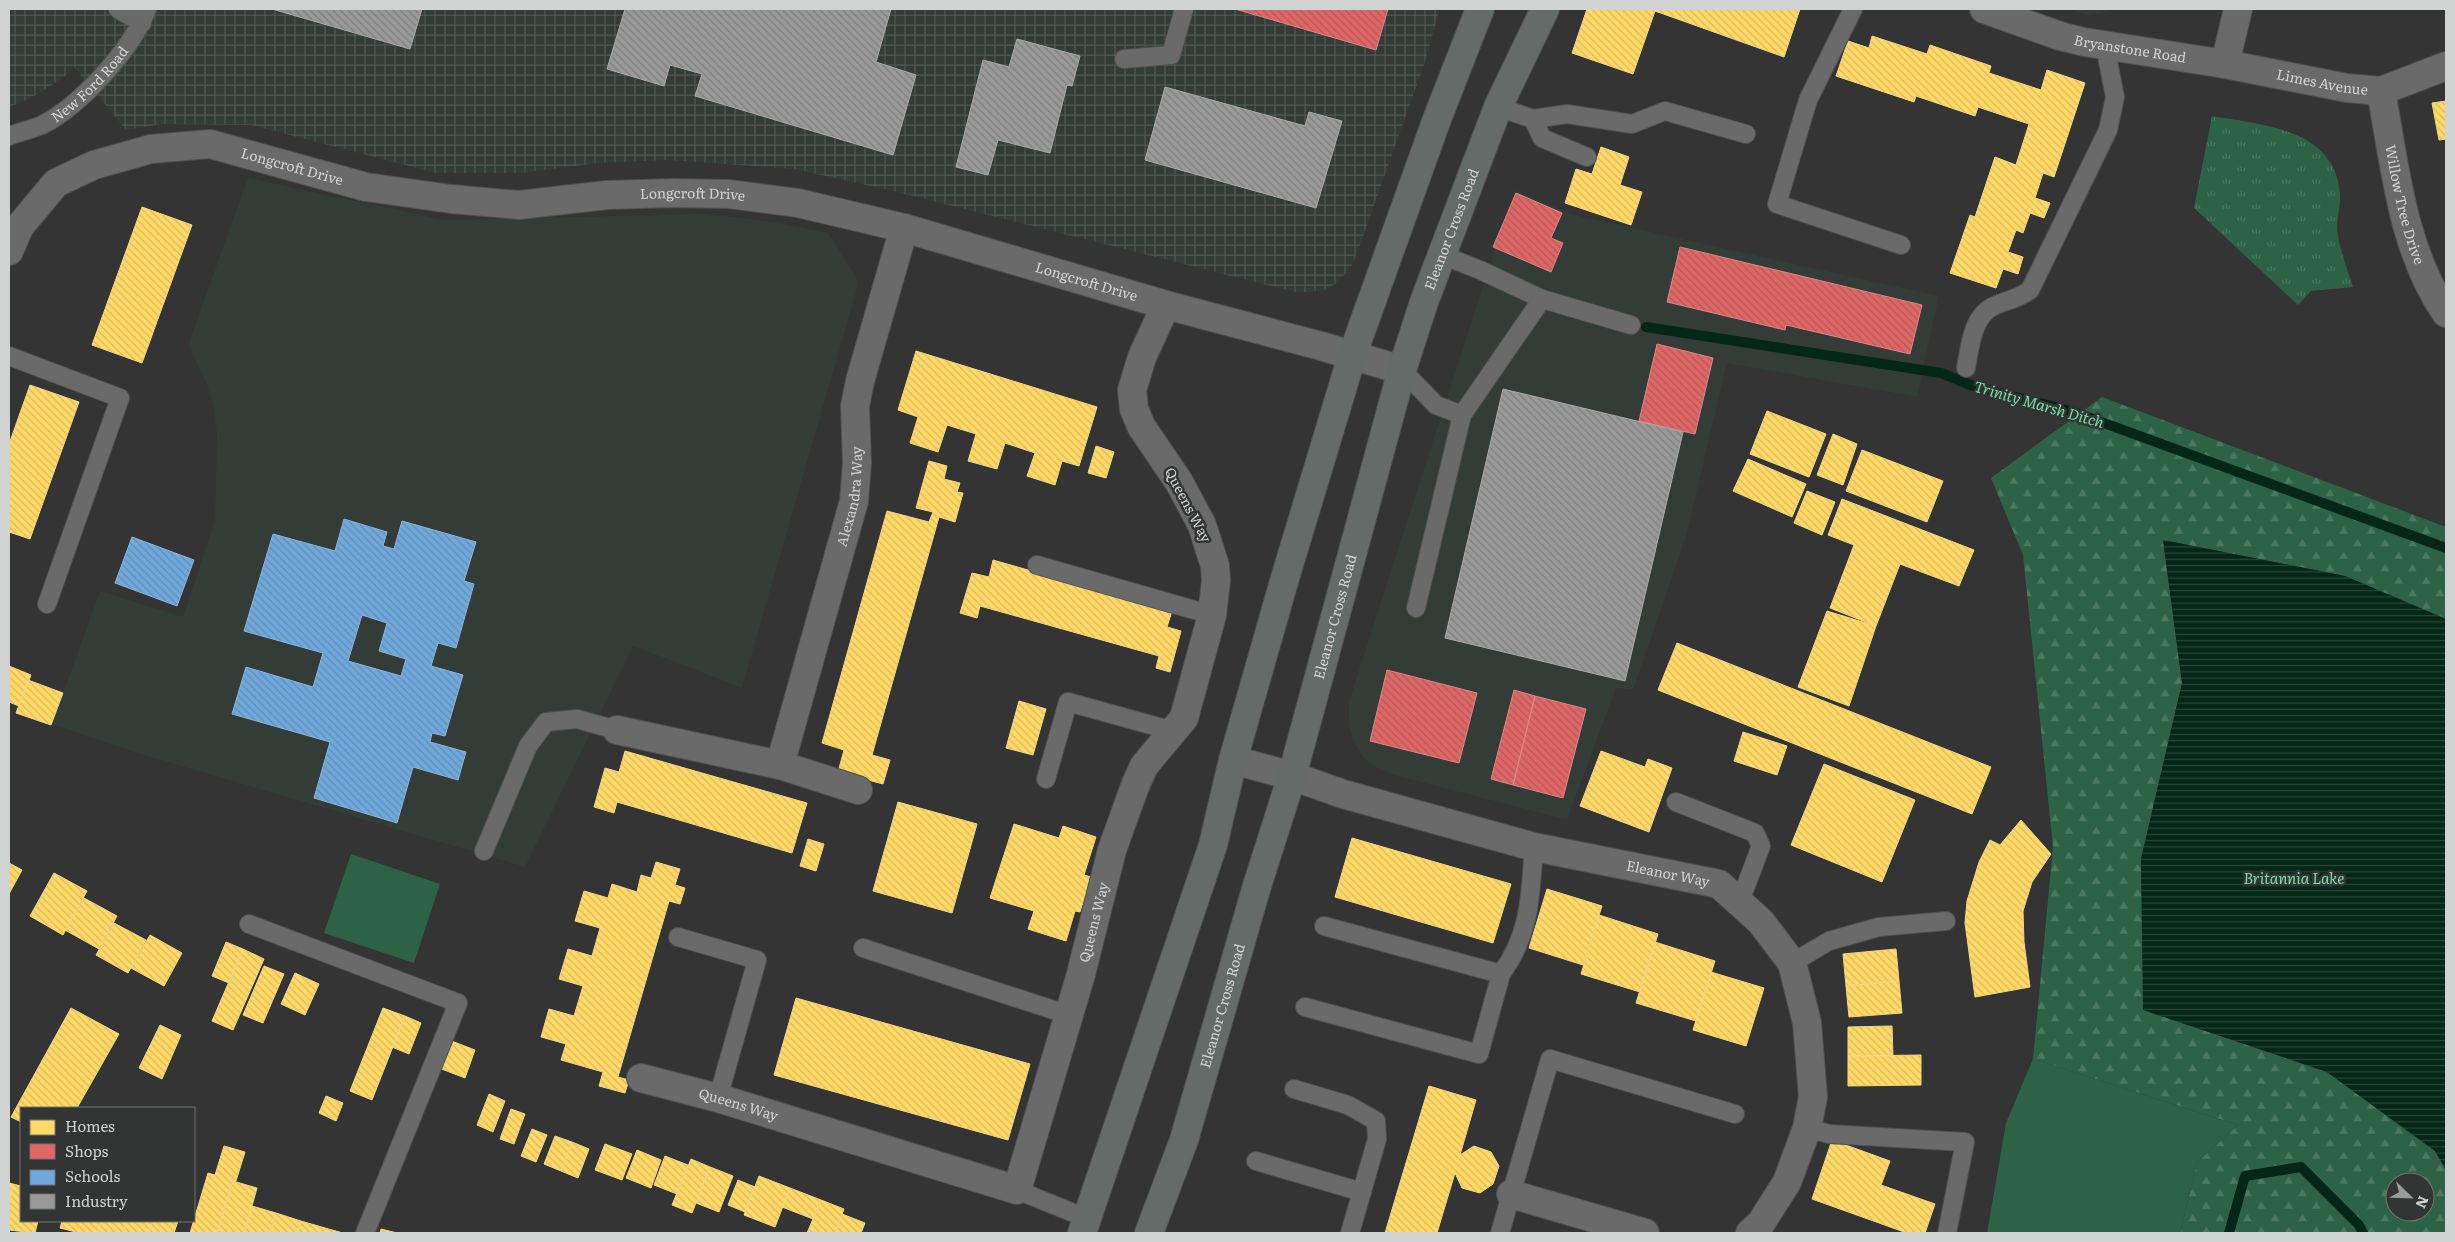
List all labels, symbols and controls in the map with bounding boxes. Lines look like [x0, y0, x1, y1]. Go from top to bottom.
street label: Bryanstone Road [2072, 29, 2188, 67]
street label: New Ford Road [47, 41, 132, 126]
street label: Limes Avenue [2275, 63, 2369, 99]
street label: Longcroft Drive [239, 142, 346, 189]
street label: Willow Tree Drive [2381, 143, 2430, 267]
street label: Eleanor Cross Road [1419, 165, 1483, 293]
street label: Longcroft Drive [640, 182, 747, 205]
street label: Longcroft Drive [1033, 256, 1140, 305]
water label: Trinity Marsh Ditch [1972, 374, 2107, 433]
street label: Alexandra Way [831, 445, 866, 549]
street label: Queens Way [1161, 464, 1217, 546]
street label: Eleanor Cross Road [1308, 551, 1361, 681]
street label: Eleanor Way [1625, 855, 1713, 891]
water label: Britannia Lake [2244, 866, 2344, 889]
street label: Queens Way [1073, 879, 1113, 964]
street label: Eleanor Cross Road [1194, 941, 1249, 1070]
street label: Queens Way [697, 1082, 782, 1125]
legend [20, 1107, 195, 1222]
text: Homes [65, 1114, 115, 1137]
text: Shops [65, 1139, 108, 1162]
text: Schools [65, 1164, 121, 1187]
north arrow [2385, 1172, 2435, 1222]
text: Industry [65, 1189, 128, 1212]
text: N [2411, 1193, 2434, 1212]

